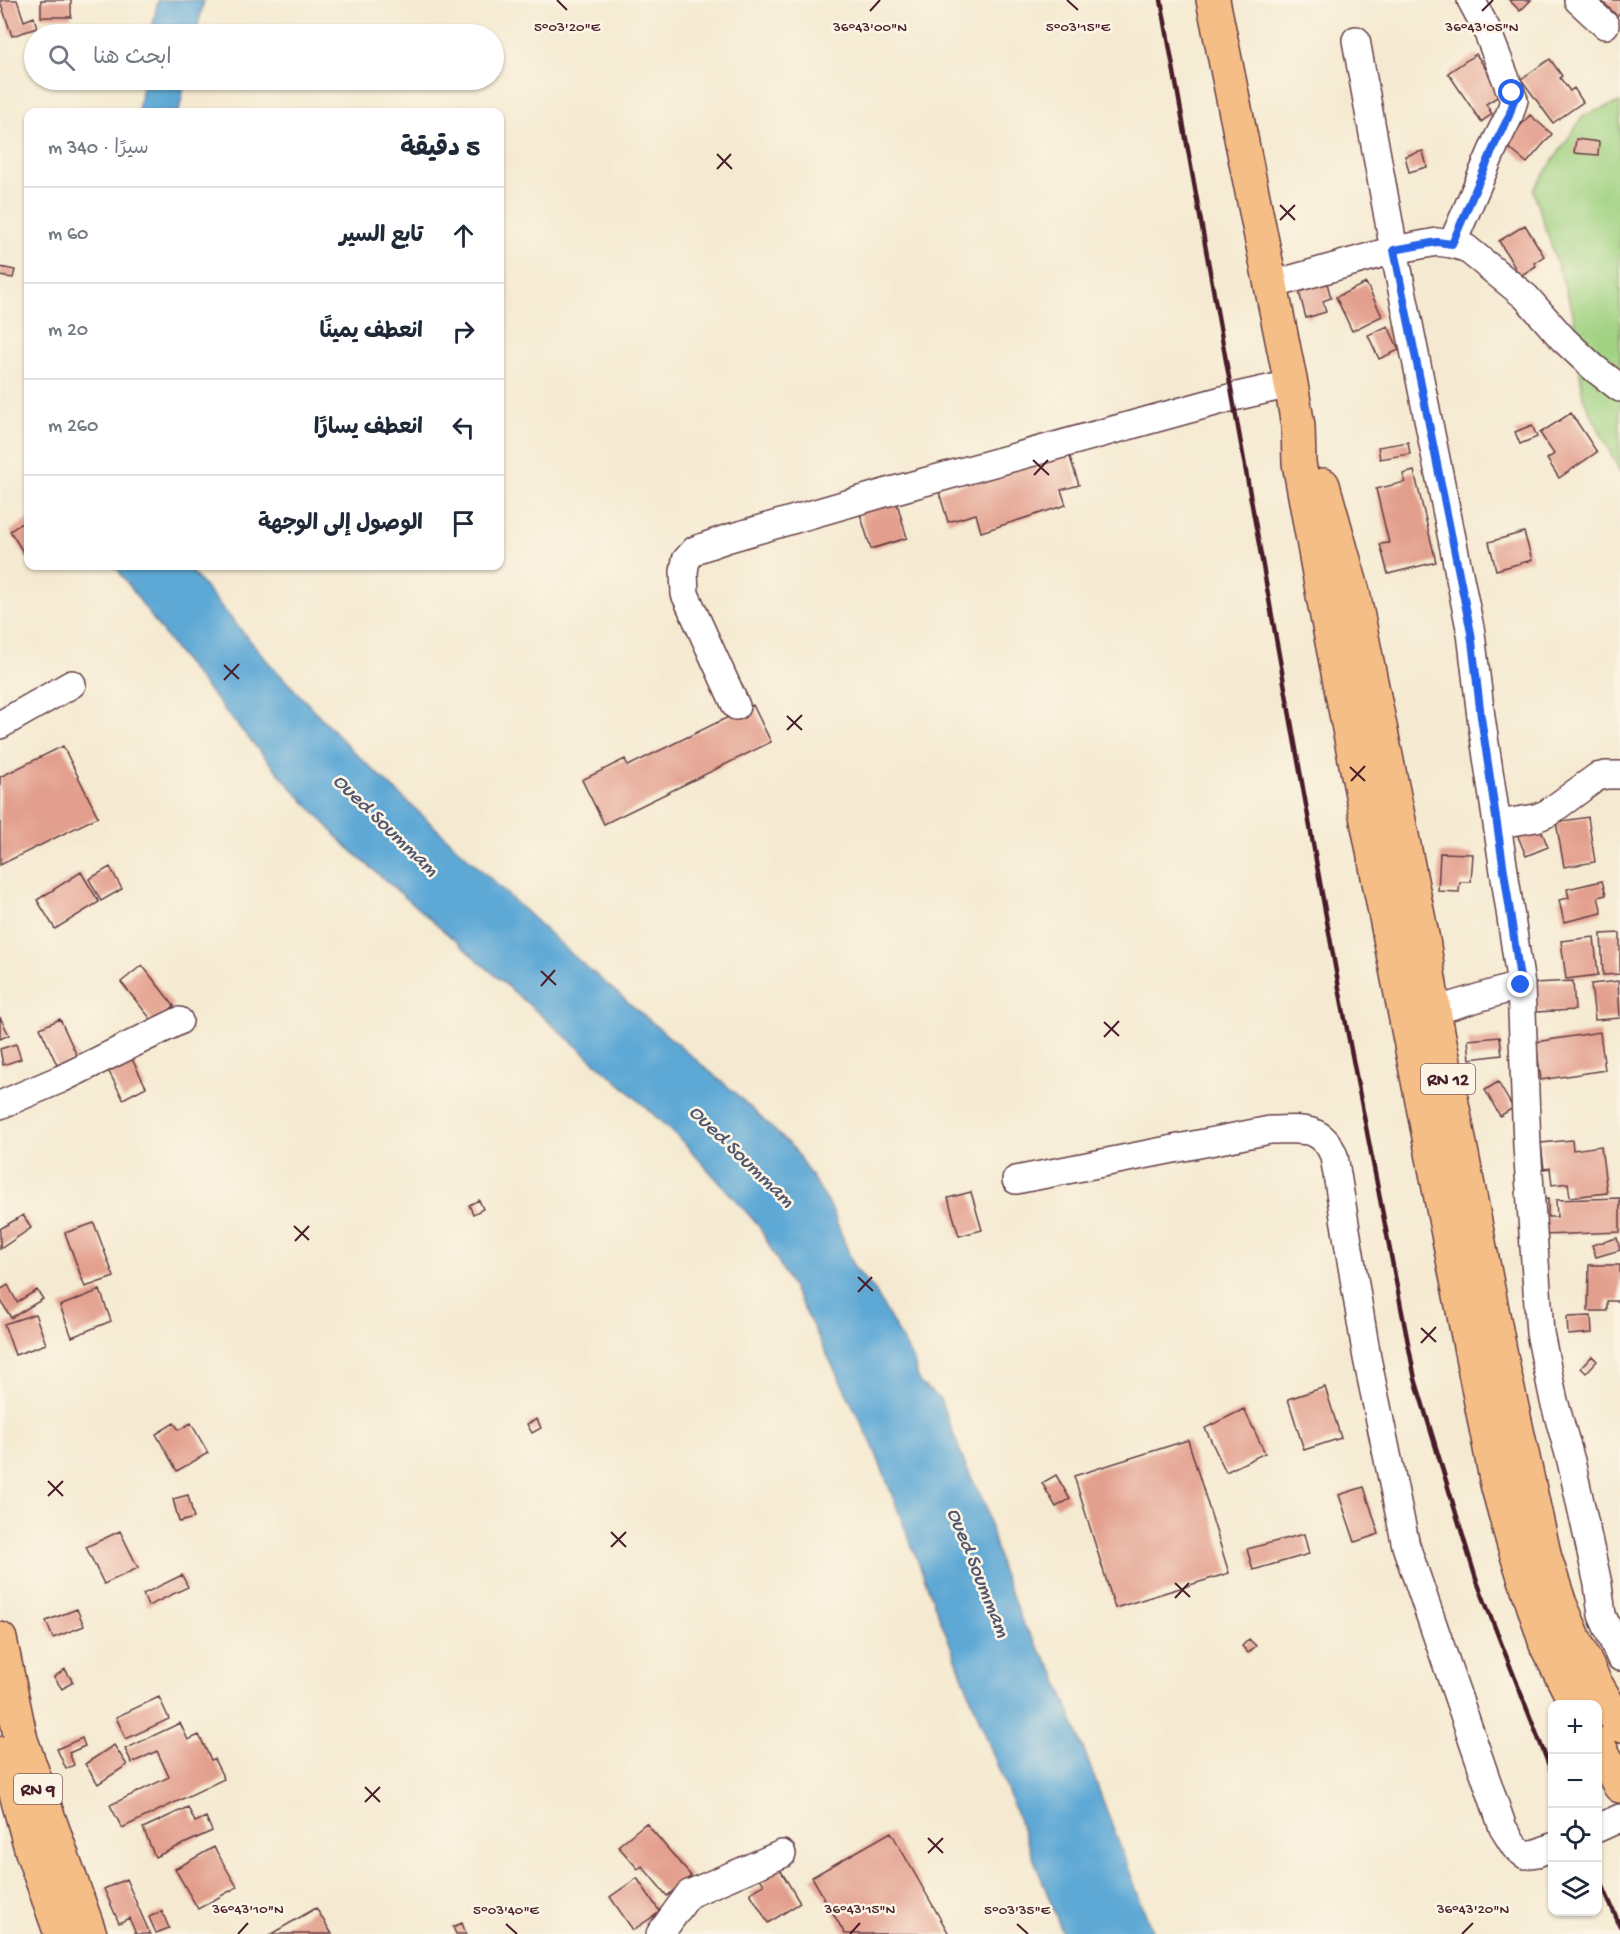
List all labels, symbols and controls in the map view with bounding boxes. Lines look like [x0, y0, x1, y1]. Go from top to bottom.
text: 5°03'20"E [534, 19, 601, 37]
text: 36°43'00"N [832, 19, 907, 37]
text: 5°03'15"E [1046, 19, 1111, 37]
text: 36°43'05"N [1444, 19, 1519, 37]
search box [24, 24, 504, 90]
icon: search [45, 41, 78, 74]
text: ابحث هنا [93, 46, 172, 72]
route start [1498, 79, 1524, 105]
text: 5 دقيقة [400, 135, 480, 166]
text: سيرًا · 340 m [48, 138, 149, 161]
icon: ahead [447, 219, 480, 252]
text: 60 m [48, 224, 88, 247]
text: تابع السير [339, 224, 423, 250]
icon: right [447, 315, 480, 348]
text: 20 m [48, 320, 88, 343]
text: انعطف يمينًا [320, 320, 423, 346]
icon: left [447, 411, 480, 444]
text: 260 m [48, 416, 98, 439]
text: انعطف يسارًا [314, 416, 423, 442]
icon: arrive [447, 507, 480, 540]
text: الوصول إلى الوجهة [258, 512, 423, 538]
water label: Oued Soummam [326, 770, 443, 883]
route end [1507, 971, 1533, 997]
road number: RN 12 [1421, 1064, 1475, 1094]
water label: Oued Soummam [682, 1101, 799, 1214]
water label: Oued Soummam [939, 1505, 1014, 1642]
map controls [1548, 1700, 1602, 1916]
button: + [1548, 1700, 1602, 1754]
button: − [1548, 1754, 1602, 1808]
road number: RN 9 [14, 1774, 62, 1804]
button: locate [1548, 1808, 1602, 1862]
button: layers [1548, 1862, 1602, 1916]
text: 36°43'10"N [211, 1901, 284, 1919]
text: 36°43'15"N [824, 1901, 896, 1919]
text: 36°43'20"N [1436, 1901, 1510, 1919]
text: 5°03'40"E [473, 1902, 540, 1920]
text: 5°03'35"E [984, 1902, 1051, 1920]

